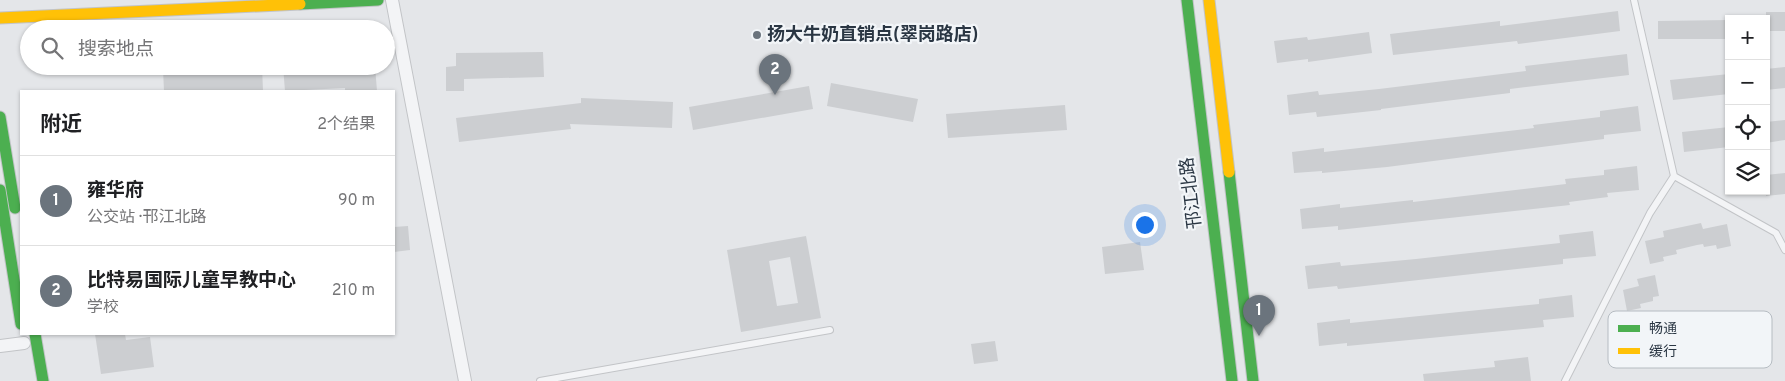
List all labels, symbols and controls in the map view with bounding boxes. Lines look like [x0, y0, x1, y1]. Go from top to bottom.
map controls [1725, 15, 1770, 195]
button: + [1725, 15, 1770, 60]
search box [20, 20, 395, 75]
place label: 扬大牛奶直销点(翠岗路店) [767, 24, 978, 47]
marker: 扬大牛奶直销点(翠岗路店) [751, 29, 763, 41]
icon: search [38, 34, 66, 62]
text: 搜索地点 [78, 38, 154, 62]
pin: 2 [759, 54, 791, 95]
button: − [1725, 60, 1770, 105]
button: locate [1725, 105, 1770, 150]
text: 附近 [40, 112, 82, 139]
text: 2个结果 [317, 115, 375, 135]
button: layers [1725, 150, 1770, 195]
street label: 邗江北路 [1176, 156, 1208, 230]
text: 雍华府 [87, 179, 144, 203]
text: 1 [53, 191, 59, 211]
text: 90 m [338, 191, 375, 211]
text: 公交站 · 邗江北路 [87, 208, 207, 228]
your location [1132, 212, 1158, 238]
text: 比特易国际儿童早教中心 [87, 269, 296, 293]
text: 2 [51, 281, 61, 301]
text: 210 m [332, 281, 375, 301]
pin: 1 [1243, 295, 1275, 336]
text: 学校 [87, 298, 119, 318]
legend [1608, 311, 1772, 368]
text: 畅通 [1649, 321, 1677, 338]
text: 缓行 [1649, 344, 1677, 361]

